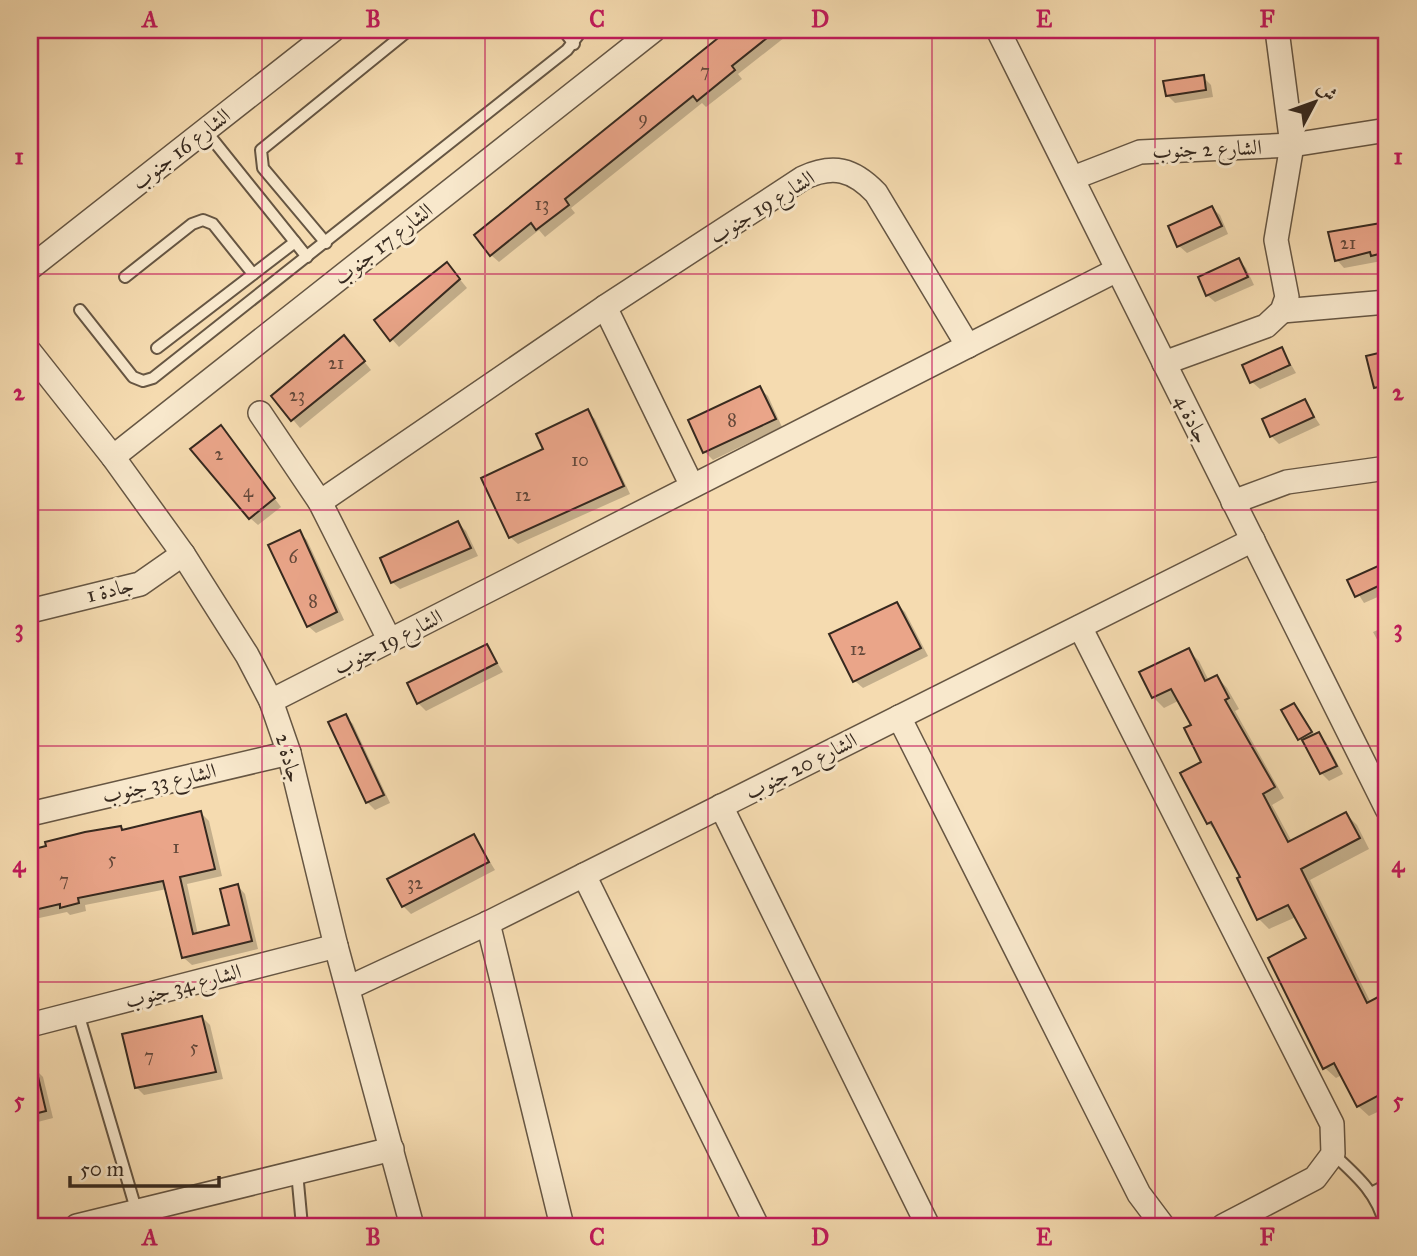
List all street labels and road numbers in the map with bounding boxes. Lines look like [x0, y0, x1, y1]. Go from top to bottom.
street label: الشارع 16 جنوب [126, 102, 239, 200]
street label: الشارع 2 جنوب [1152, 134, 1262, 169]
street label: الشارع 19 جنوب [705, 165, 822, 254]
street label: الشارع 17 جنوب [328, 197, 441, 295]
street label: جادة 4 [1169, 390, 1215, 448]
street label: جادة 1 [84, 572, 136, 608]
street label: الشارع 19 جنوب [329, 603, 449, 685]
street label: الشارع 20 جنوب [741, 727, 863, 810]
street label: جادة 2 [270, 731, 308, 785]
street label: الشارع 33 جنوب [100, 757, 220, 814]
street label: الشارع 34 جنوب [122, 958, 245, 1019]

